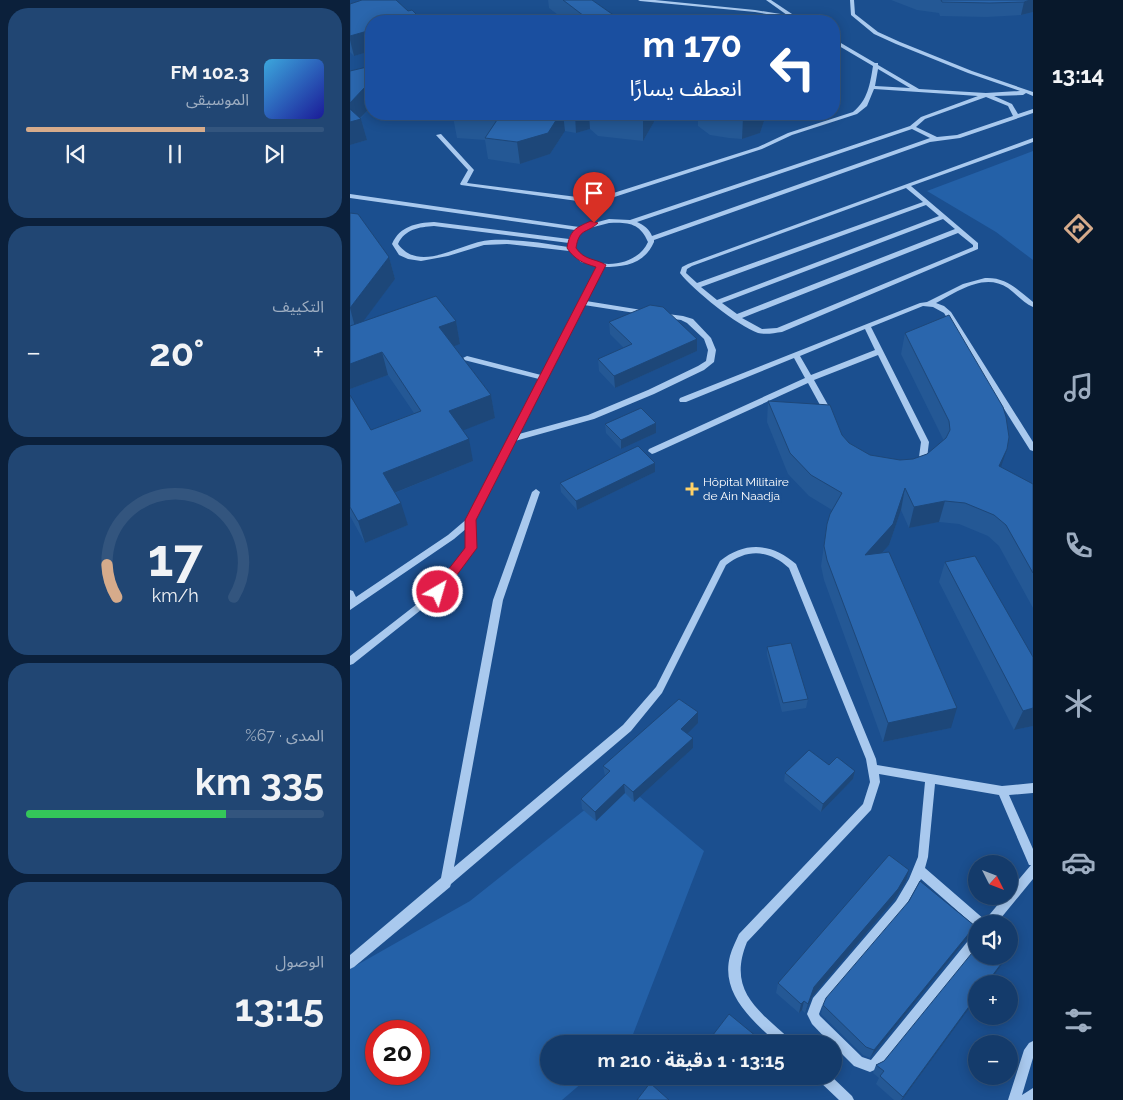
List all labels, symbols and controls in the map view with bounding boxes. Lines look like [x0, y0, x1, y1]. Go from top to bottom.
text: 170 m [643, 24, 742, 65]
icon: left [760, 35, 825, 100]
text: 102.3 FM [170, 61, 249, 83]
text: 13:14 [1052, 62, 1104, 88]
text: انعطف يسارًا [630, 75, 742, 101]
text: الموسيقى [186, 90, 249, 109]
icon: previous [62, 140, 90, 168]
icon: pause [161, 140, 189, 168]
icon: next [260, 140, 288, 168]
pin [573, 172, 615, 223]
icon: arrive [580, 179, 608, 207]
icon: directions [1061, 211, 1096, 246]
text: التكييف [272, 297, 324, 316]
text: 20° [149, 330, 204, 375]
text: − [26, 336, 41, 369]
text: + [312, 336, 324, 369]
icon: music [1061, 370, 1096, 405]
place label: Hôpital Militaire de Ain Naadja [703, 475, 789, 503]
marker: Hôpital Militaire de Ain Naadja [685, 482, 699, 496]
text: 17 [148, 527, 203, 588]
icon: phone [1061, 528, 1096, 563]
position arrow [411, 565, 463, 617]
text: km/h [151, 585, 199, 606]
icon: climate [1061, 686, 1096, 721]
text: المدى · 67% [245, 726, 324, 745]
text: 335 km [195, 759, 324, 804]
icon: car [1061, 845, 1096, 880]
north arrow [968, 855, 1018, 905]
map controls [968, 855, 1018, 1085]
button: sound [968, 915, 1018, 965]
text: الوصول [275, 952, 324, 971]
button: + [968, 975, 1018, 1025]
text: 13:15 [235, 985, 324, 1030]
icon: filters [1061, 1003, 1096, 1038]
speed limit sign: 20 [365, 1020, 430, 1085]
button: − [968, 1035, 1018, 1085]
text: 13:15 · 1 دقيقة · 210 m [597, 1049, 785, 1071]

